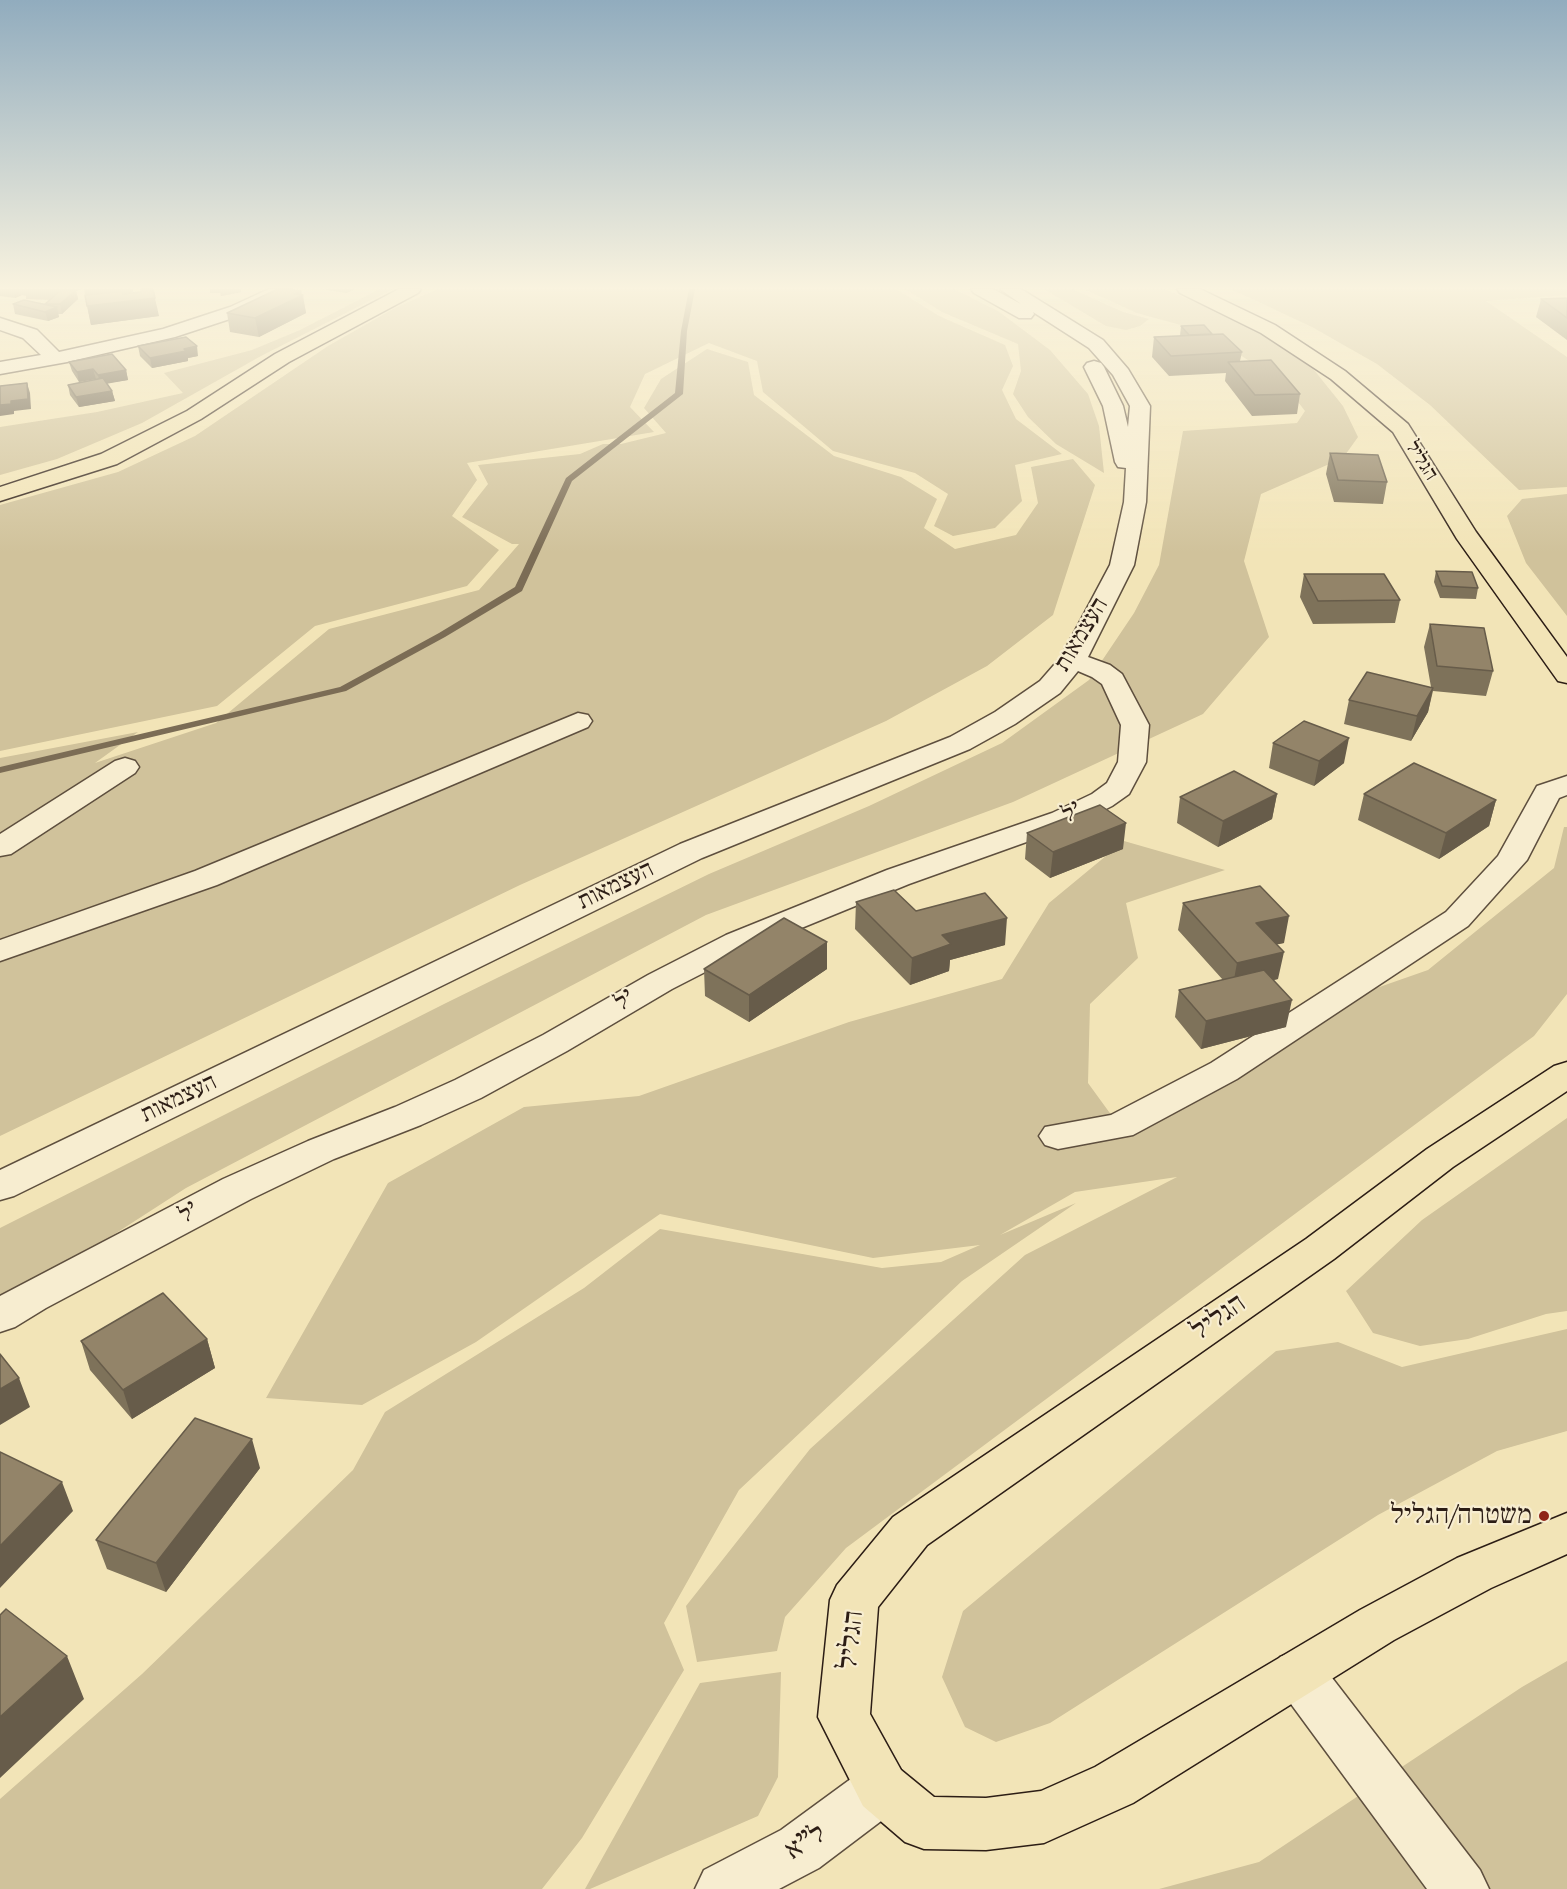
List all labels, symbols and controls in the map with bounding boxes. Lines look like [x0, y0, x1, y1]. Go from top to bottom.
street label: הגליל [1400, 437, 1442, 485]
street label: העצמאות [1049, 593, 1115, 677]
street label: ל' [1058, 797, 1086, 831]
street label: העצמאות [573, 855, 659, 917]
street label: ל' [610, 985, 640, 1019]
street label: העצמאות [136, 1068, 222, 1130]
street label: ל' [174, 1197, 204, 1231]
street label: הגליל [1185, 1287, 1253, 1349]
place label: משטרה/הגליל [1390, 1499, 1532, 1533]
marker: משטרה/הגליל [1537, 1509, 1551, 1523]
street label: הגליל [832, 1609, 872, 1671]
street label: ל"א [780, 1818, 832, 1868]

